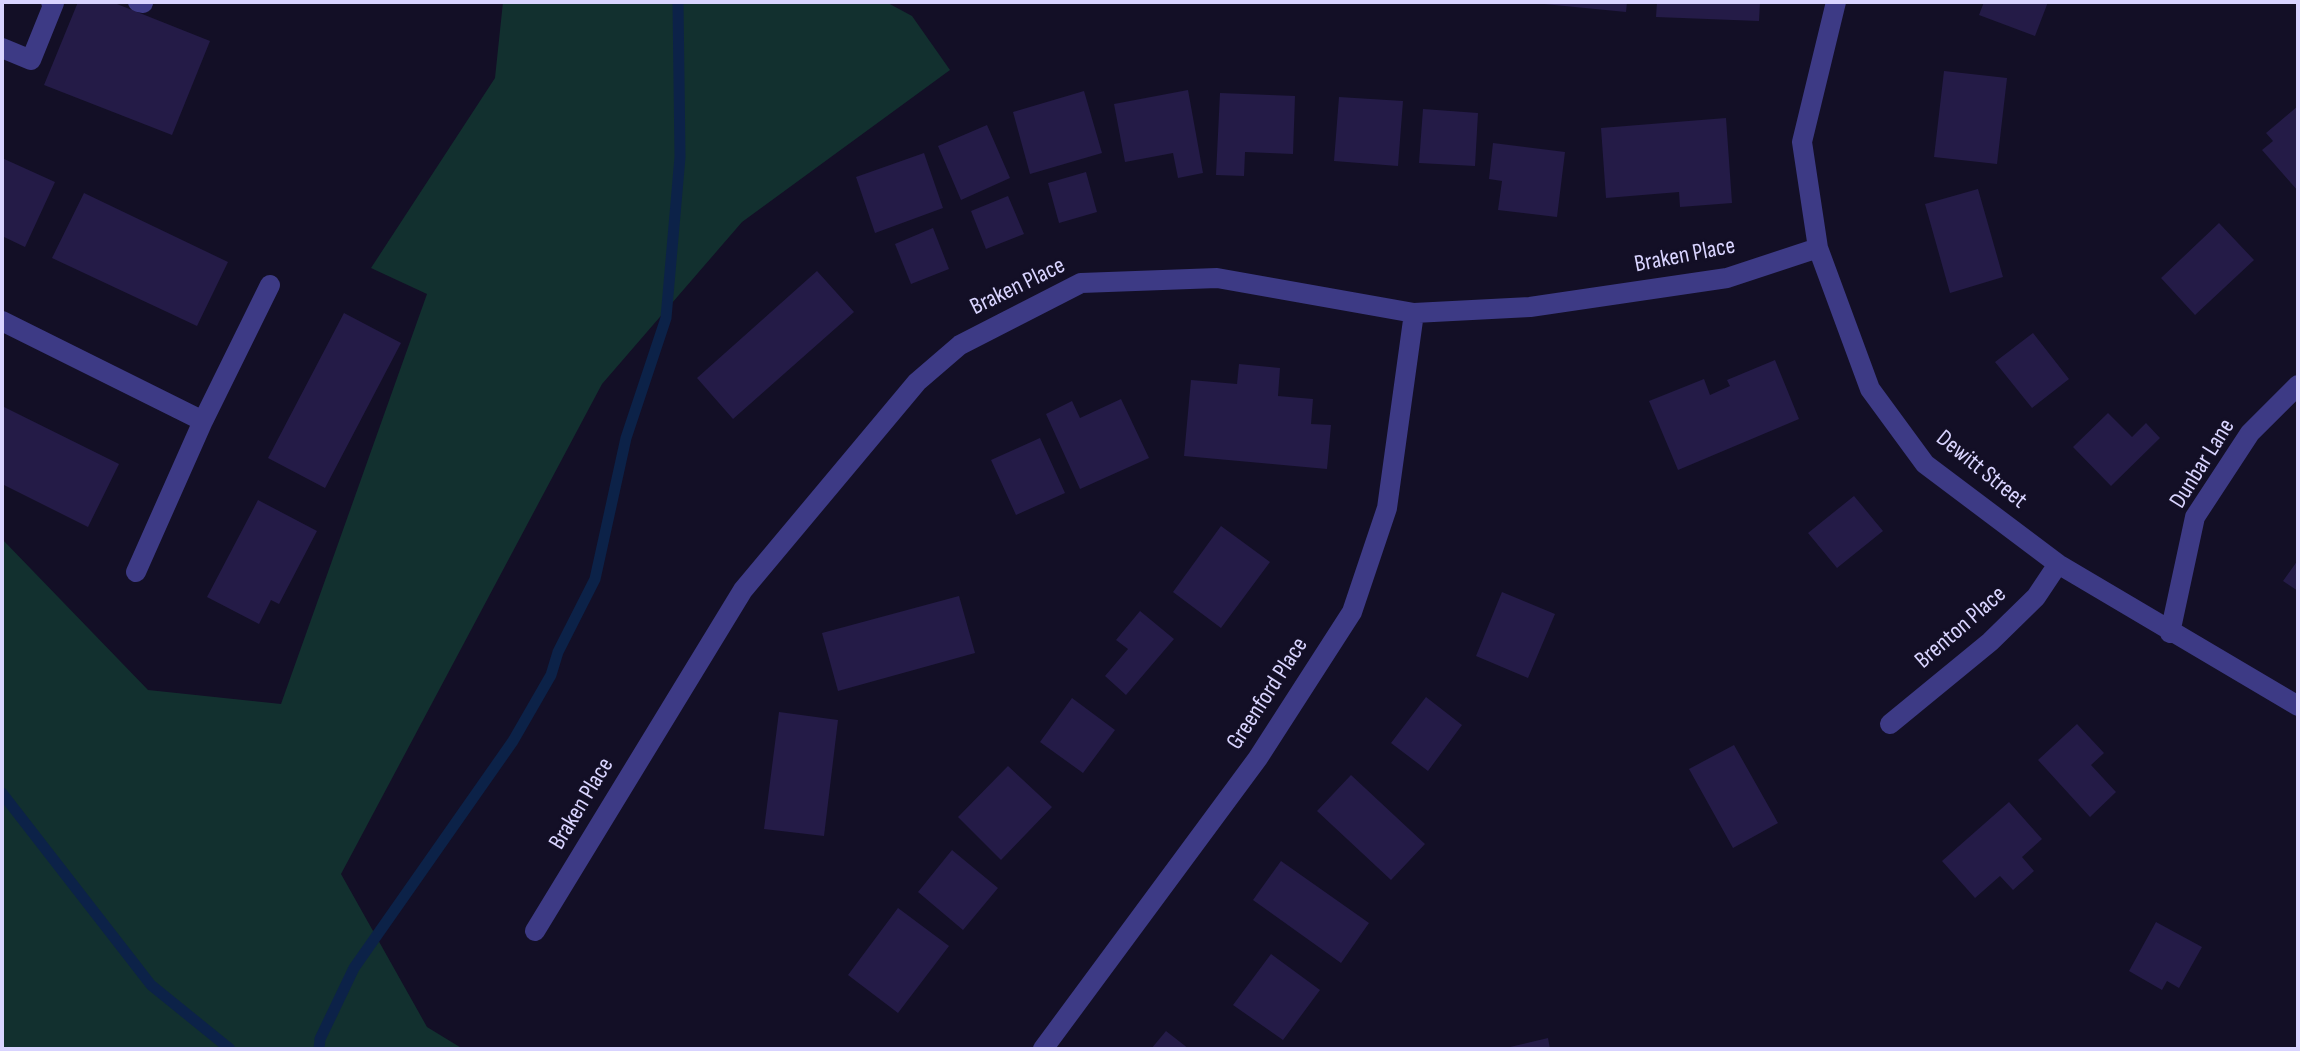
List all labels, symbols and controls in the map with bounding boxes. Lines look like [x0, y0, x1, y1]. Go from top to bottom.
street label: Braken Place [1632, 232, 1738, 280]
street label: Braken Place [966, 252, 1070, 322]
street label: Dunbar Lane [2164, 414, 2242, 514]
street label: Dewitt Street [1930, 425, 2032, 515]
street label: Brenton Place [1910, 581, 2012, 675]
street label: Greenford Place [1221, 633, 1315, 755]
street label: Braken Place [543, 753, 621, 855]

